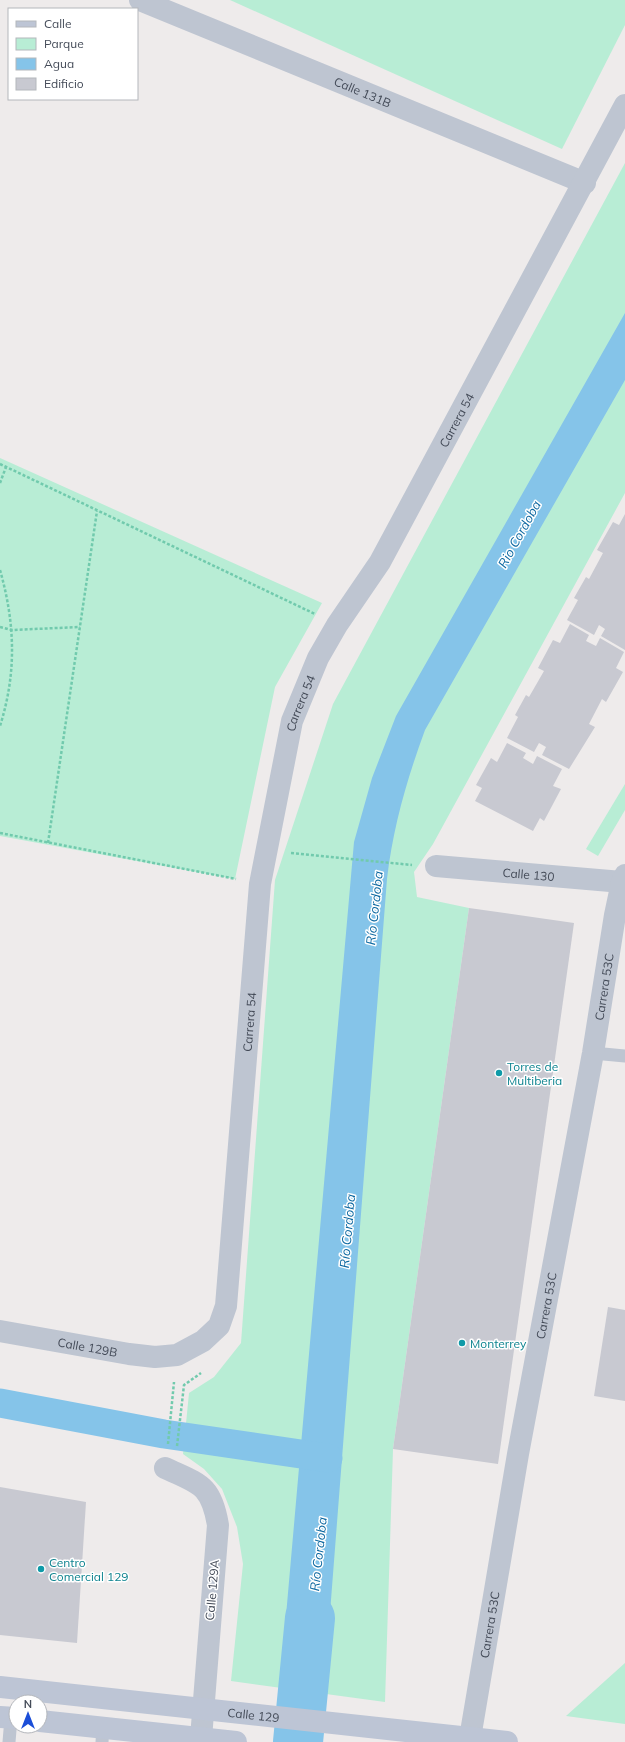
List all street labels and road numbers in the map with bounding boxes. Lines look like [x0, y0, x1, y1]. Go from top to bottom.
street label: Calle 131B [332, 73, 394, 110]
street label: Carrera 54 [435, 390, 477, 450]
street label: Carrera 54 [283, 673, 318, 732]
street label: Calle 130 [502, 864, 555, 884]
street label: Carrera 53C [591, 952, 616, 1021]
street label: Carrera 54 [239, 992, 259, 1052]
street label: Carrera 53C [532, 1271, 559, 1340]
street label: Calle 129B [57, 1334, 119, 1359]
street label: Calle 129A [202, 1559, 222, 1621]
street label: Carrera 53C [476, 1590, 502, 1659]
street label: Calle 129 [227, 1704, 280, 1725]

